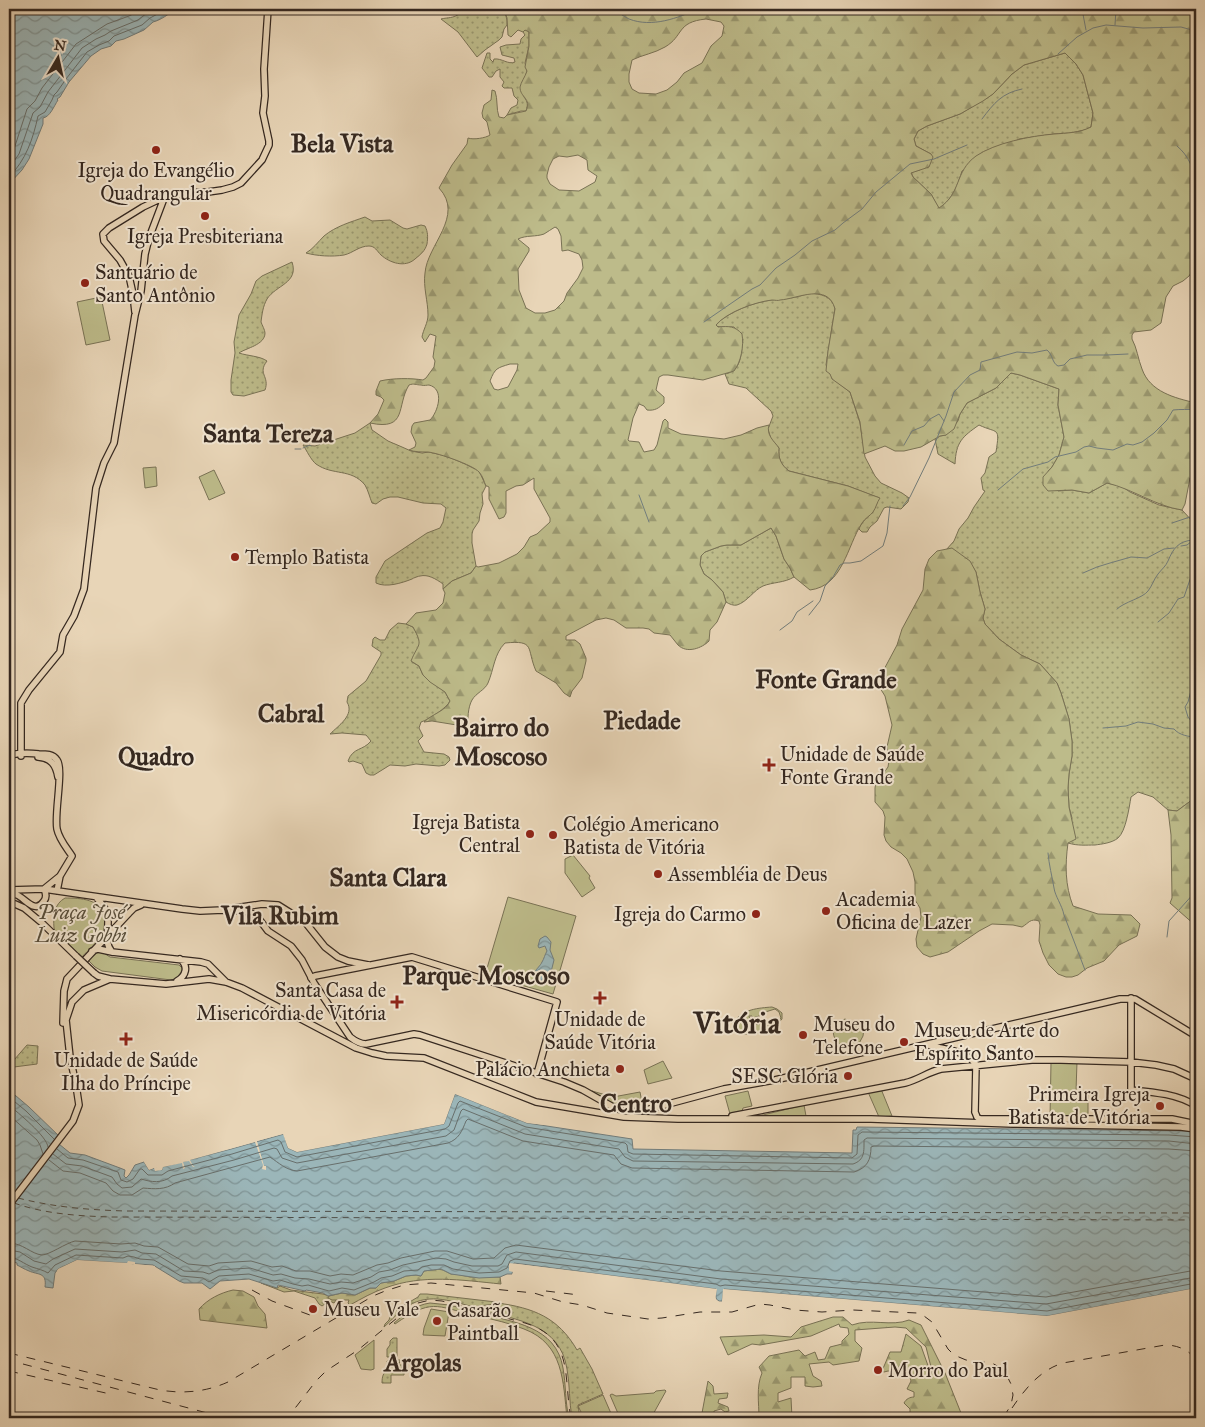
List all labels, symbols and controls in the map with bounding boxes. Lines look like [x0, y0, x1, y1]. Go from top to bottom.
north arrow [32, 32, 82, 82]
text: N [53, 36, 67, 55]
district label: Bela Vista [291, 128, 394, 159]
marker: Igreja do Evangélio Quadrangular [150, 144, 162, 156]
place label: Igreja do Evangélio Quadrangular [77, 158, 235, 206]
marker: Igreja Presbiteriana [199, 210, 211, 222]
place label: Igreja Presbiteriana [127, 224, 284, 249]
place label: Santuário de Santo Antônio [95, 260, 215, 307]
marker: Santuário de Santo Antônio [79, 277, 91, 289]
district label: Santa Tereza [203, 418, 334, 449]
place label: Templo Batista [245, 545, 370, 569]
marker: Templo Batista [229, 551, 241, 563]
district label: Fonte Grande [755, 664, 897, 695]
district label: Cabral [258, 698, 325, 729]
district label: Piedade [603, 705, 681, 736]
district label: Bairro do Moscoso [453, 712, 549, 772]
district label: Quadro [118, 741, 194, 772]
place label: Unidade de Saúde Fonte Grande [780, 742, 924, 789]
marker: Unidade de Saúde Fonte Grande [762, 758, 776, 772]
place label: Igreja Batista Central [412, 810, 521, 857]
place label: Colégio Americano Batista de Vitória [563, 812, 719, 859]
marker: Igreja Batista Central [524, 828, 536, 840]
marker: Colégio Americano Batista de Vitória [547, 829, 559, 841]
district label: Santa Clara [329, 862, 447, 893]
place label: Assembléia de Deus [667, 862, 827, 886]
marker: Assembléia de Deus [652, 868, 664, 880]
place label: Academia Oficina de Lazer [835, 887, 972, 934]
park label: Praça José Luiz Gobbi [34, 900, 128, 947]
district label: Vila Rubim [220, 900, 339, 931]
place label: Igreja do Carmo [614, 902, 746, 927]
marker: Academia Oficina de Lazer [820, 905, 832, 917]
marker: Igreja do Carmo [750, 908, 762, 920]
district label: Parque Moscoso [402, 960, 570, 991]
place label: Santa Casa de Misericórdia de Vitória [196, 978, 387, 1025]
marker: Unidade de Saúde Vitória [593, 991, 607, 1005]
marker: Santa Casa de Misericórdia de Vitória [390, 995, 404, 1009]
district label: Vitória [693, 1005, 782, 1041]
place label: Unidade de Saúde Vitória [544, 1007, 656, 1054]
place label: Museu do Telefone [813, 1012, 895, 1059]
place label: Museu de Arte do Espírito Santo [914, 1018, 1059, 1065]
marker: Museu do Telefone [797, 1029, 809, 1041]
marker: Unidade de Saúde Ilha do Príncipe [119, 1032, 133, 1046]
marker: Museu de Arte do Espírito Santo [898, 1036, 910, 1048]
place label: Unidade de Saúde Ilha do Príncipe [54, 1048, 198, 1095]
place label: Palácio Anchieta [475, 1057, 611, 1081]
marker: Palácio Anchieta [614, 1063, 626, 1075]
place label: SESC Glória [731, 1064, 839, 1088]
marker: SESC Glória [842, 1070, 854, 1082]
place label: Primeira Igreja Batista de Vitória [1008, 1082, 1151, 1129]
district label: Centro [600, 1088, 672, 1119]
marker: Primeira Igreja Batista de Vitória [1154, 1100, 1166, 1112]
place label: Museu Vale [323, 1297, 419, 1321]
place label: Casarão Paintball [447, 1298, 519, 1345]
marker: Museu Vale [307, 1303, 319, 1315]
marker: Casarão Paintball [431, 1315, 443, 1327]
district label: Argolas [383, 1347, 462, 1379]
place label: Morro do Paul [888, 1358, 1009, 1382]
marker: Morro do Paul [872, 1364, 884, 1376]

